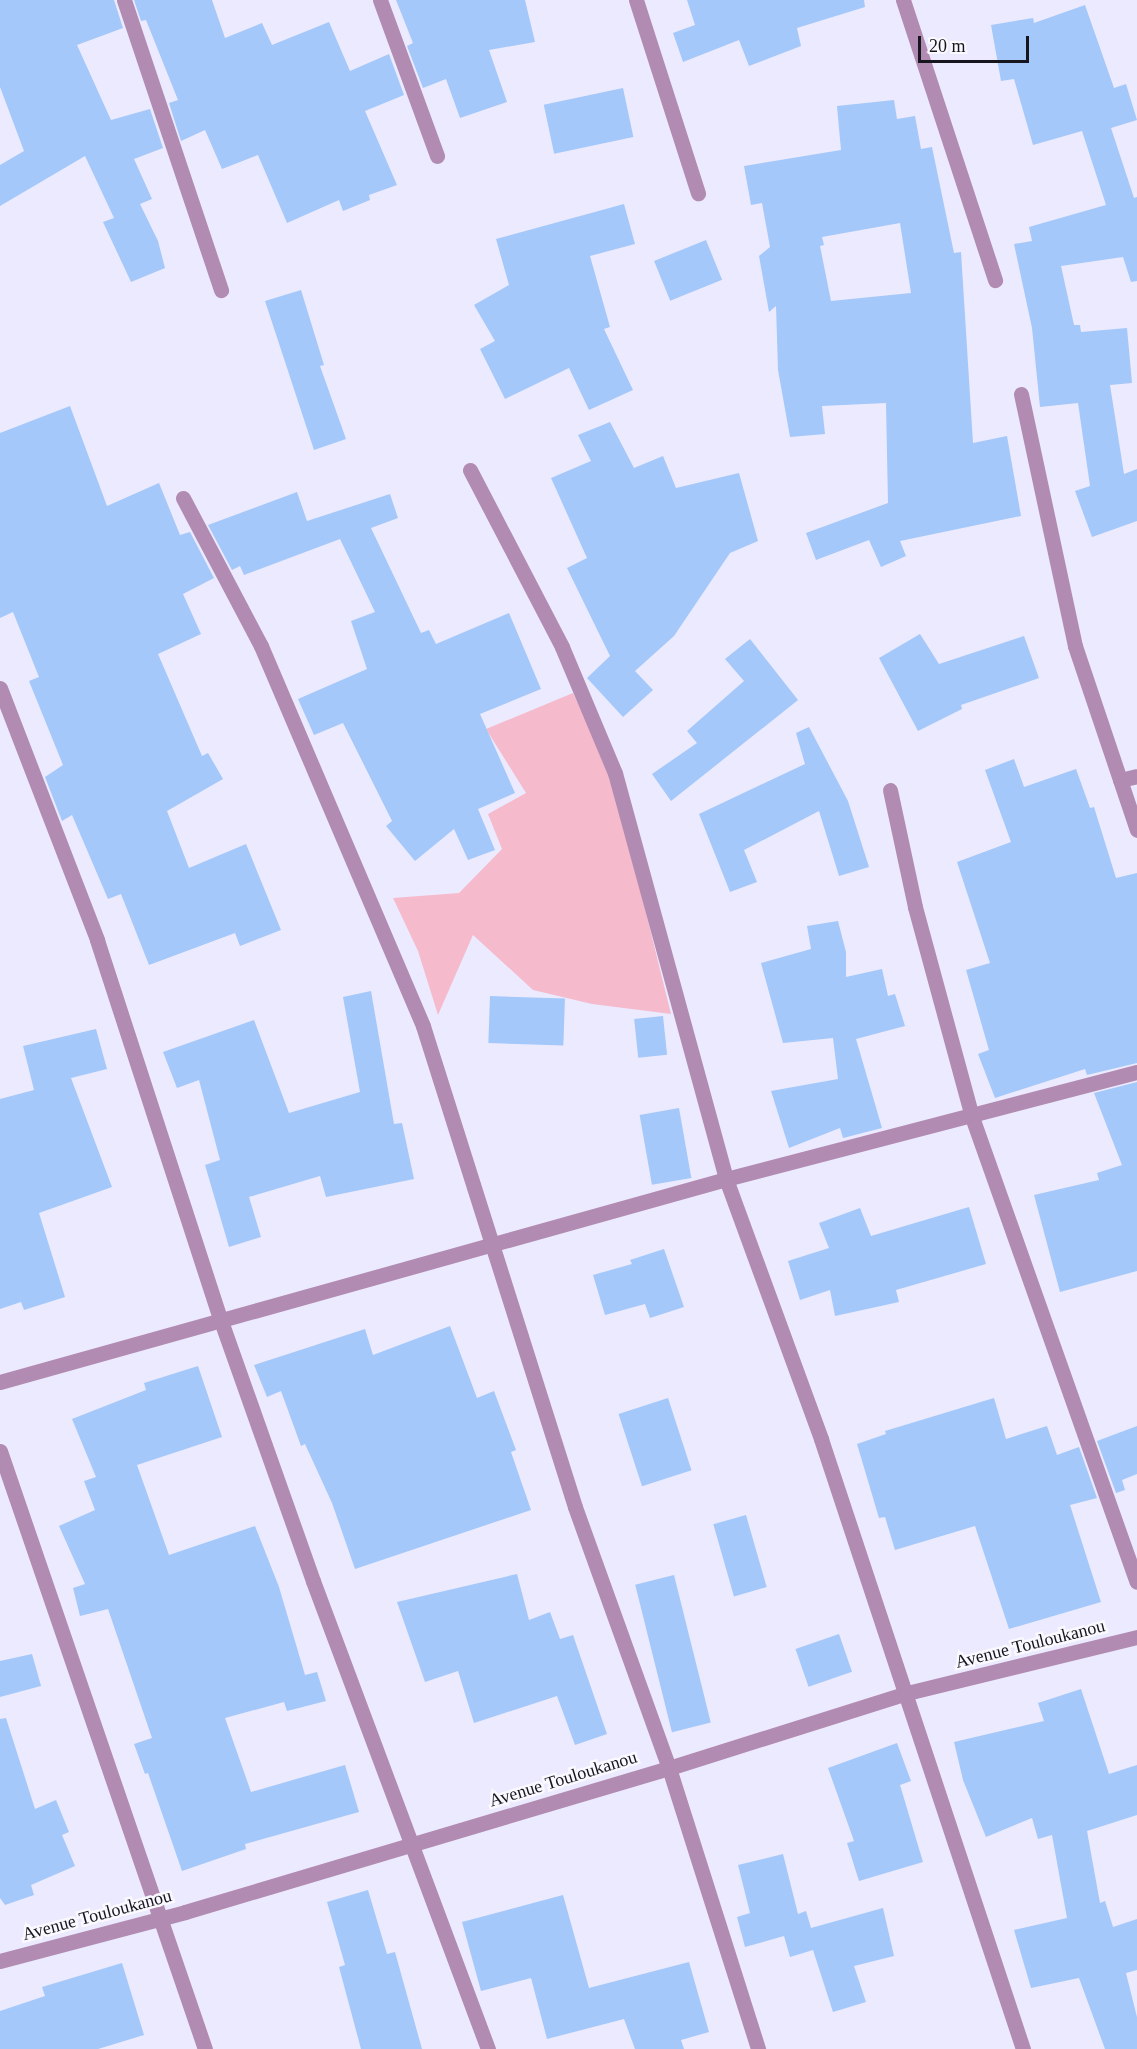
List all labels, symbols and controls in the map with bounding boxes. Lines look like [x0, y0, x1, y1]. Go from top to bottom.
scale bar [921, 24, 1032, 62]
text: 20 m [929, 36, 966, 56]
street label: Avenue Touloukanou [953, 1615, 1107, 1673]
street label: Avenue Touloukanou [486, 1746, 640, 1812]
street label: Avenue Touloukanou [20, 1885, 174, 1945]

